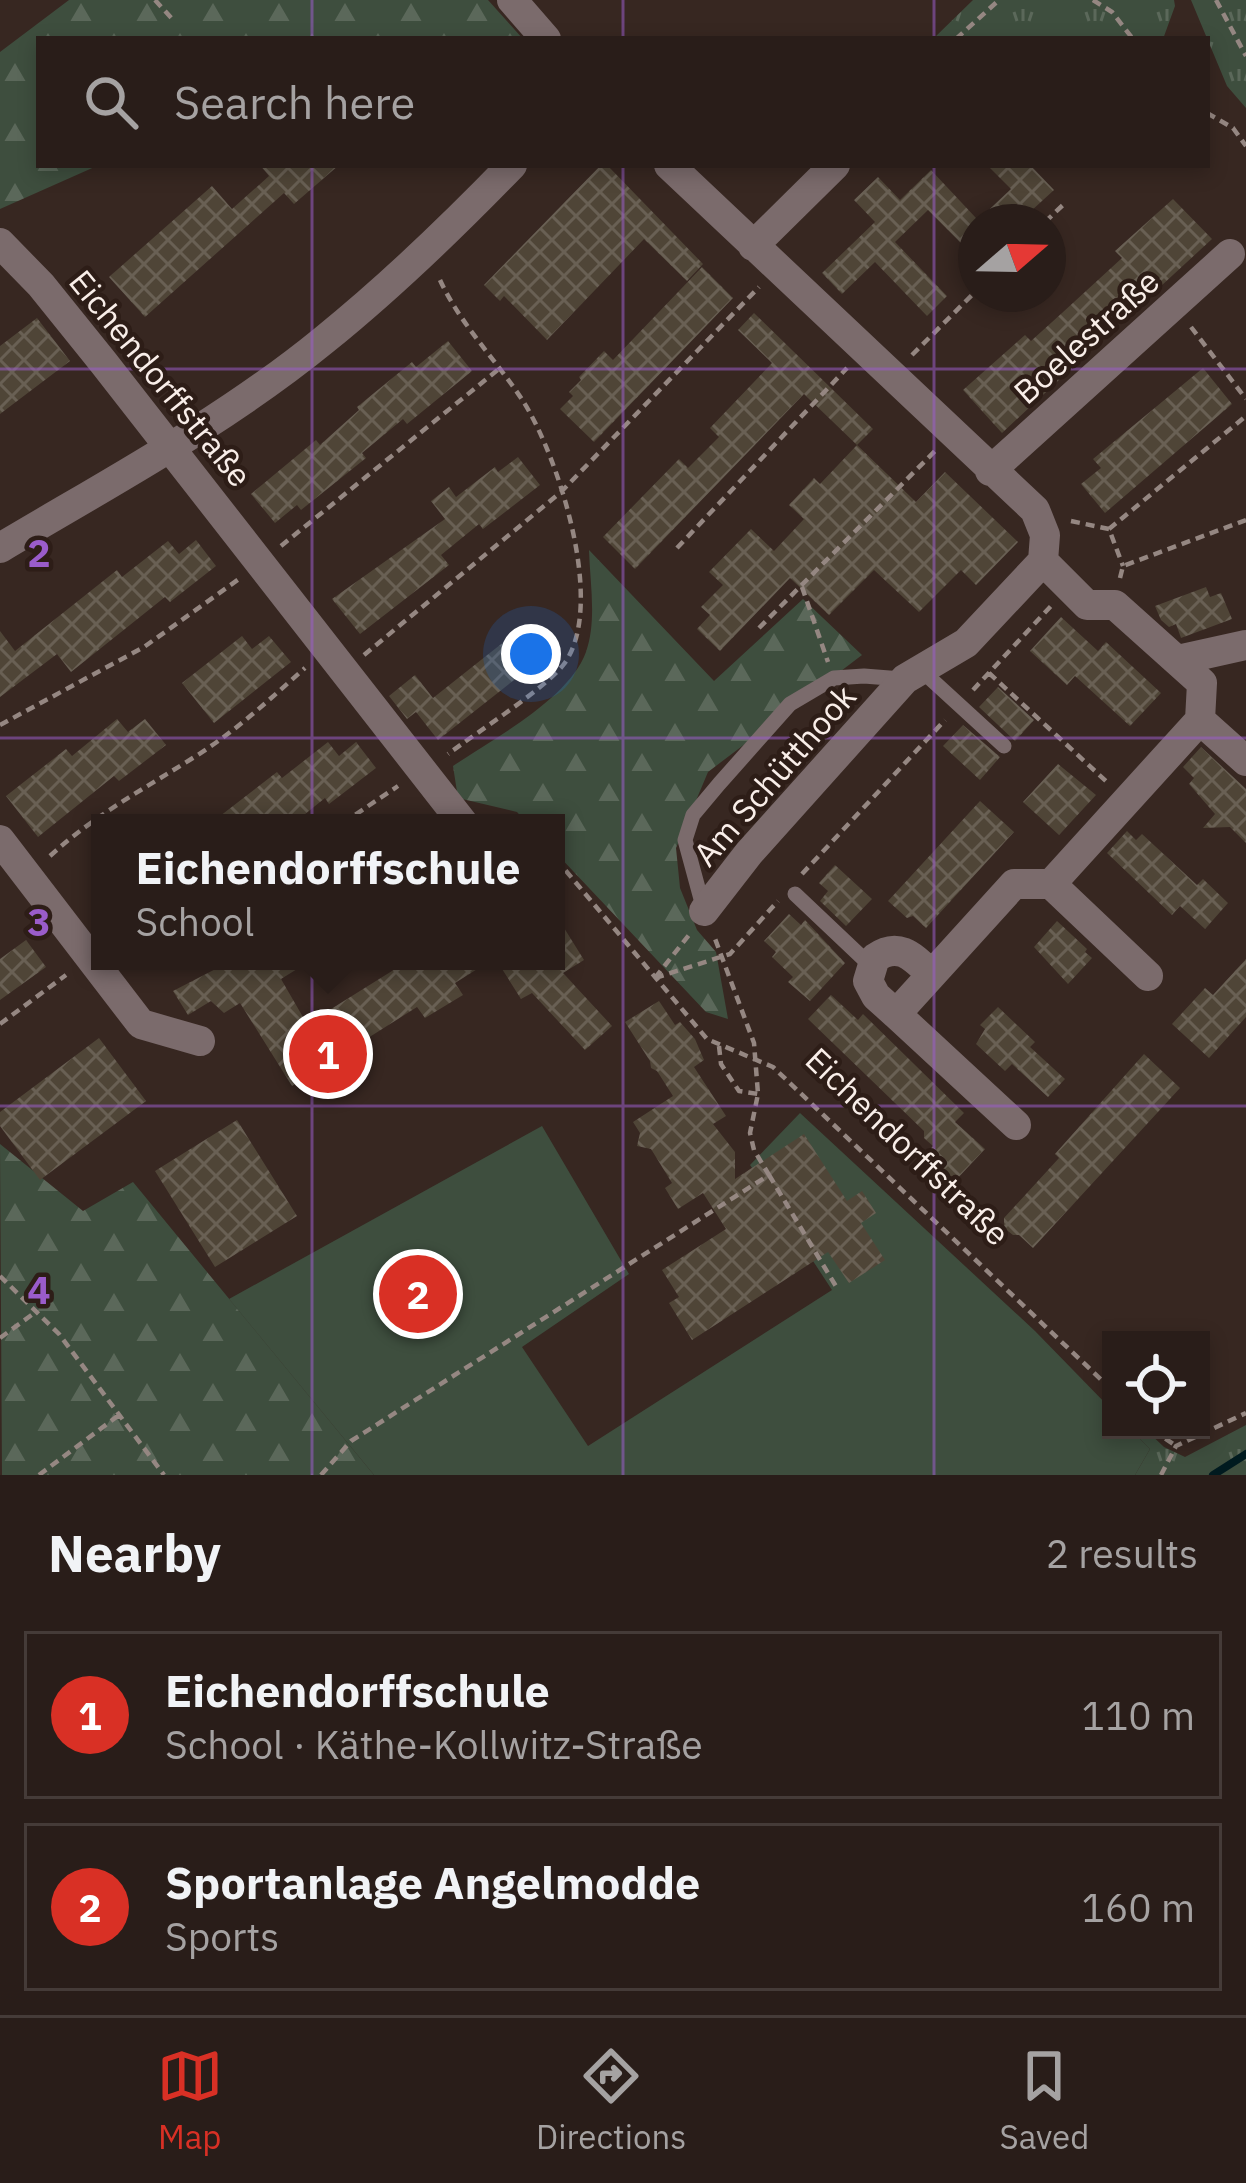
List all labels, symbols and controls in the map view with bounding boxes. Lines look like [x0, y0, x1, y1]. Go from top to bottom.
search box [36, 36, 1210, 168]
icon: search [78, 69, 144, 135]
text: Search here [174, 73, 415, 131]
north arrow [958, 204, 1066, 312]
street label: Boelestraße [1004, 259, 1168, 413]
street label: Eichendorffstraße [60, 261, 262, 495]
text: 2 [27, 527, 51, 578]
your location [501, 624, 561, 684]
street label: Am Schütthook [683, 675, 865, 875]
popup [91, 814, 565, 970]
text: Eichendorffschule [136, 838, 520, 896]
text: 3 [27, 896, 51, 947]
text: School [136, 896, 254, 947]
pin: 1 [289, 1009, 367, 1099]
street label: Eichendorffstraße [797, 1038, 1019, 1254]
pin: 2 [379, 1249, 457, 1339]
text: 4 [27, 1264, 51, 1315]
map controls [1102, 1331, 1210, 1439]
button: locate [1102, 1331, 1210, 1439]
text: Nearby [48, 1520, 221, 1586]
text: 2 results [1046, 1528, 1198, 1579]
text: Eichendorffschule [165, 1661, 550, 1719]
text: 1 [78, 1690, 102, 1741]
text: 110 m [1082, 1690, 1195, 1741]
text: School · Käthe-Kollwitz-Straße [165, 1719, 703, 1770]
text: Sportanlage Angelmodde [165, 1853, 700, 1911]
text: 2 [78, 1882, 102, 1933]
text: 160 m [1082, 1882, 1195, 1933]
text: Sports [165, 1911, 279, 1962]
tab: Map [157, 2043, 223, 2158]
tab: Directions [536, 2043, 686, 2158]
tab: Saved [1000, 2043, 1089, 2158]

